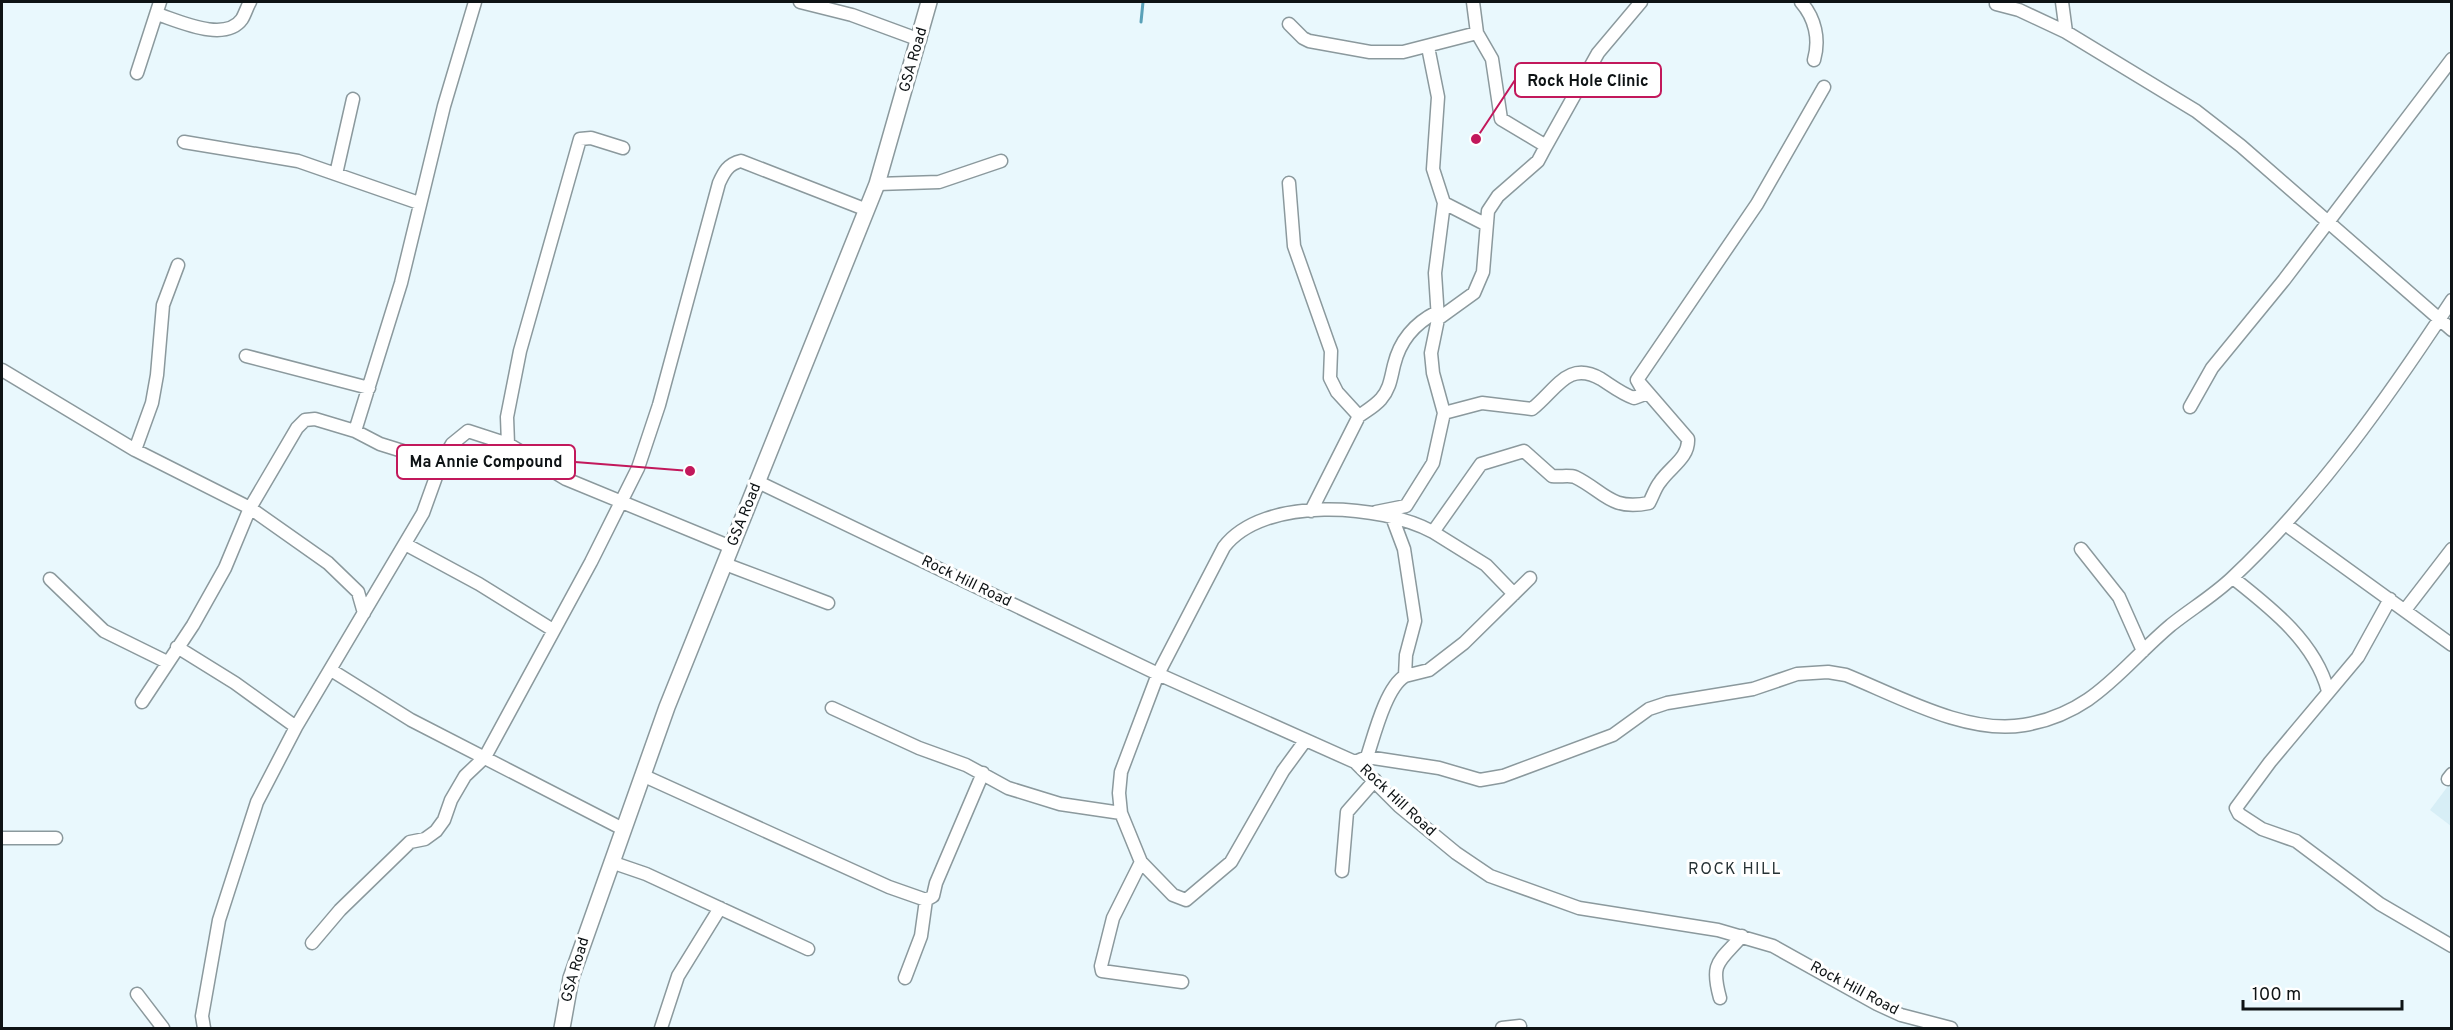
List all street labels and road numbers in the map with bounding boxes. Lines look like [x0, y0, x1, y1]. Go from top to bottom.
street label: GSA Road [896, 25, 932, 95]
street label: GSA Road [724, 481, 766, 549]
street label: Rock Hill Road [918, 552, 1014, 612]
street label: Rock Hill Road [1355, 761, 1439, 841]
street label: GSA Road [558, 935, 594, 1005]
street label: Rock Hill Road [1806, 958, 1902, 1020]

